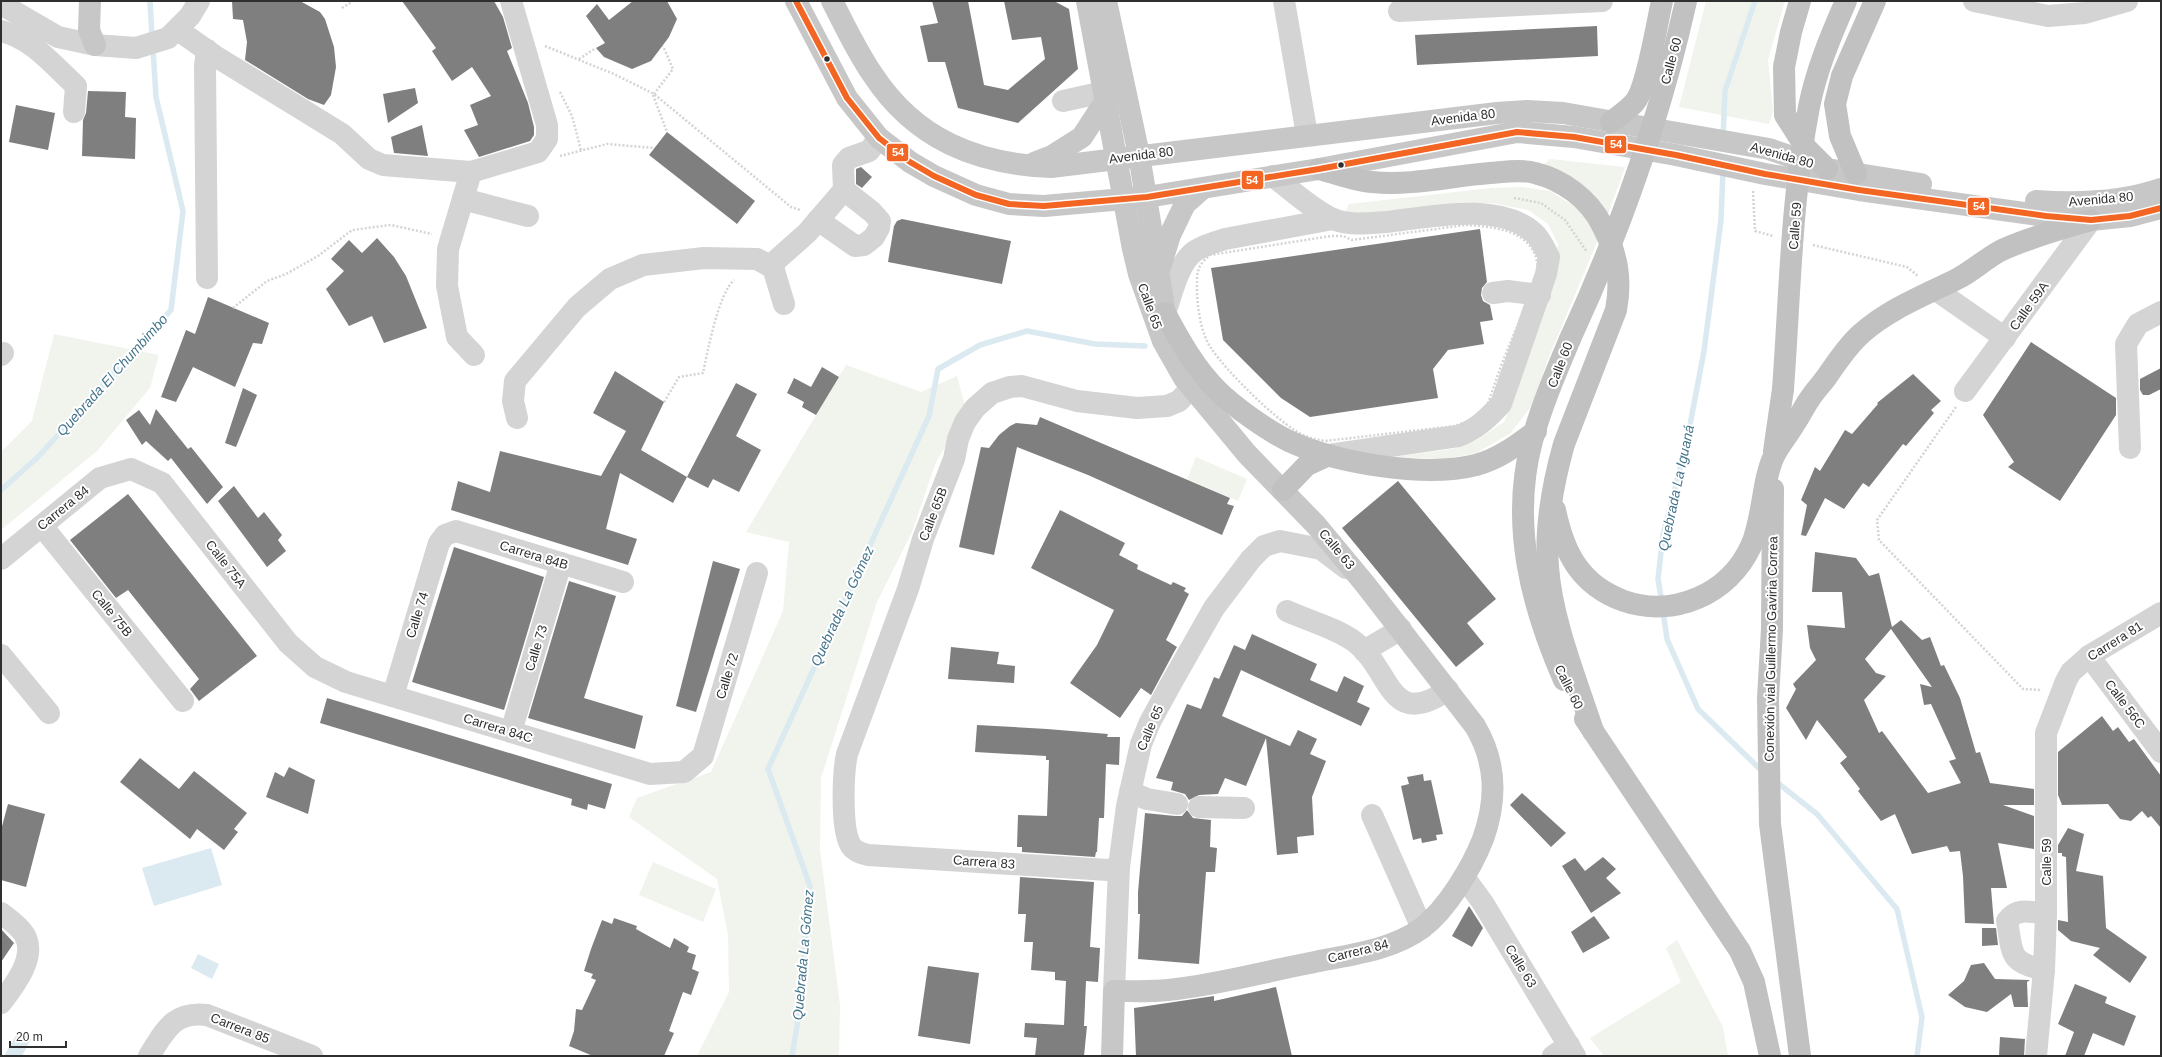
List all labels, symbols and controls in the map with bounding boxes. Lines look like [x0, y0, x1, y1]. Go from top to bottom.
street label: Calle 60 [1658, 36, 1684, 86]
unlabelled marker [822, 54, 832, 64]
street label: Avenida 80 [1430, 106, 1496, 128]
line badge: 54 [1604, 135, 1627, 154]
text: 54 [1610, 138, 1623, 150]
street label: Avenida 80 [1749, 139, 1815, 171]
line badge: 54 [886, 143, 909, 162]
street label: Avenida 80 [1108, 144, 1174, 166]
text: 54 [892, 146, 905, 158]
unlabelled marker [1336, 160, 1346, 170]
line badge: 54 [1241, 170, 1264, 190]
text: 54 [1246, 174, 1259, 186]
street label: Avenida 80 [2068, 189, 2134, 209]
line badge: 54 [1967, 197, 1990, 216]
text: 54 [1973, 200, 1986, 212]
street label: Calle 59 [1786, 202, 1804, 250]
street label: Calle 59A [2006, 279, 2052, 333]
street label: Calle 65 [1135, 281, 1165, 331]
water label: Quebrada El Chumbimbo [53, 311, 171, 439]
street label: Calle 60 [1544, 340, 1576, 390]
water label: Quebrada La Iguaná [1655, 423, 1697, 552]
street label: Carrera 84 [34, 483, 92, 533]
street label: Calle 65B [916, 485, 950, 543]
street label: Calle 63 [1316, 526, 1358, 572]
street label: Conexión vial Guillermo Gaviria Correa [1762, 535, 1780, 762]
street label: Calle 75A [203, 537, 249, 591]
street label: Carrera 84B [498, 537, 570, 573]
water label: Quebrada La Gómez [807, 543, 877, 669]
street label: Calle 75B [88, 586, 136, 640]
street label: Calle 74 [403, 590, 431, 640]
street label: Carrera 81 [2085, 618, 2145, 664]
street label: Calle 73 [522, 623, 550, 673]
street label: Calle 72 [713, 651, 741, 701]
street label: Calle 60 [1551, 662, 1587, 712]
street label: Calle 56C [2102, 677, 2148, 731]
street label: Calle 65 [1134, 703, 1166, 753]
street label: Carrera 84C [462, 710, 534, 746]
street label: Calle 59 [2039, 838, 2054, 886]
street label: Carrera 83 [952, 852, 1016, 872]
water label: Quebrada La Gómez [789, 889, 817, 1021]
street label: Carrera 84 [1326, 936, 1390, 966]
street label: Calle 63 [1502, 942, 1540, 990]
street label: Carrera 85 [208, 1010, 272, 1046]
scale bar [10, 1023, 66, 1049]
text: 20 m [16, 1030, 43, 1044]

